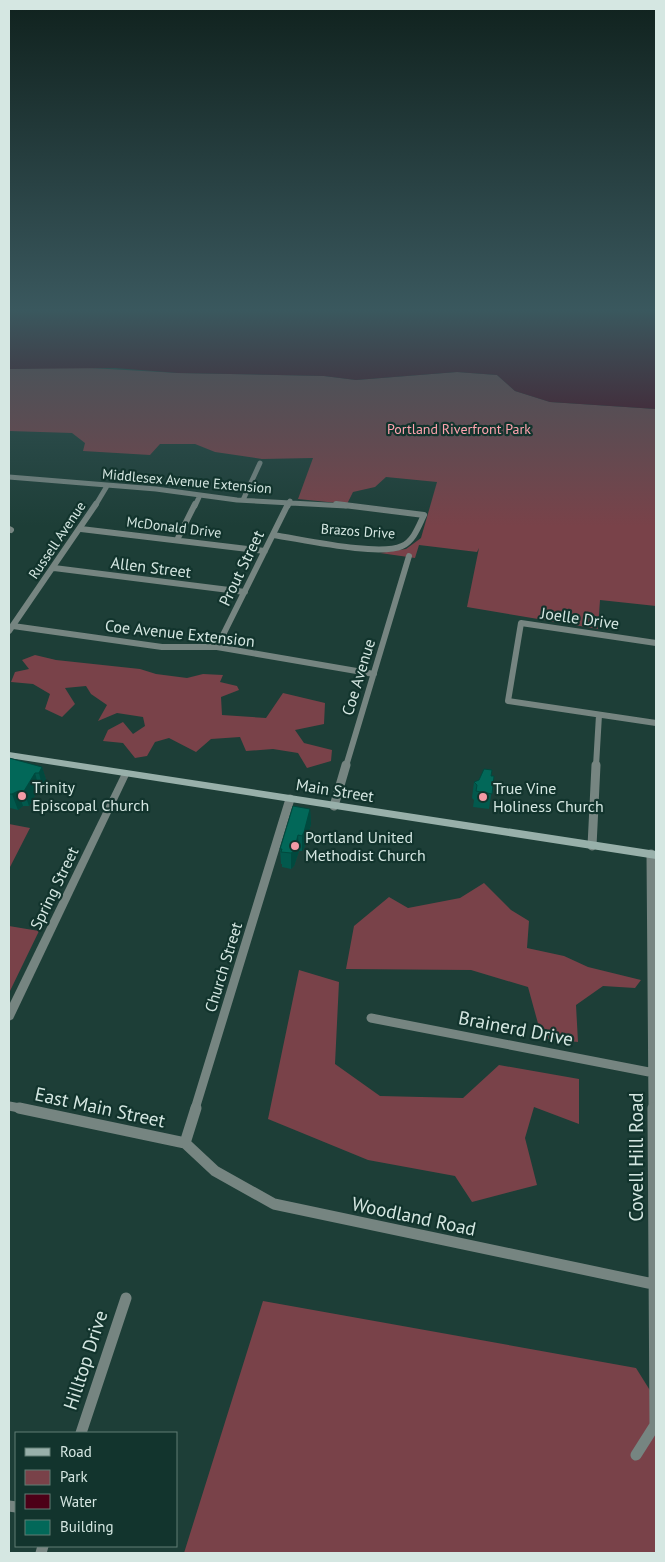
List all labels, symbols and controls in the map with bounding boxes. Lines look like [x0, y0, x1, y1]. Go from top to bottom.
park label: Portland Riverfront Park [387, 420, 531, 438]
street label: Middlesex Avenue Extension [101, 465, 273, 497]
street label: Russell Avenue [24, 498, 90, 582]
street label: McDonald Drive [126, 512, 222, 542]
street label: Brazos Drive [320, 519, 396, 543]
street label: Prout Street [214, 526, 268, 609]
street label: Allen Street [110, 552, 193, 582]
street label: Joelle Drive [539, 602, 620, 633]
street label: Coe Avenue Extension [104, 615, 256, 651]
street label: Coe Avenue [337, 636, 379, 718]
street label: Main Street [295, 774, 376, 806]
place label: Trinity Episcopal Church [32, 777, 149, 815]
place label: True Vine Holiness Church [493, 778, 604, 816]
marker: Trinity Episcopal Church [16, 790, 28, 802]
marker: True Vine Holiness Church [477, 791, 489, 803]
place label: Portland United Methodist Church [305, 827, 426, 865]
marker: Portland United Methodist Church [289, 840, 301, 852]
street label: Spring Street [25, 843, 83, 933]
street label: Church Street [200, 919, 246, 1014]
street label: Brainerd Drive [457, 1005, 575, 1051]
street label: East Main Street [33, 1081, 168, 1133]
street label: Covell Hill Road [624, 1092, 648, 1222]
street label: Woodland Road [350, 1191, 478, 1241]
street label: Hilltop Drive [58, 1307, 112, 1413]
legend [15, 1432, 178, 1547]
text: Road [60, 1442, 92, 1461]
text: Park [60, 1467, 88, 1486]
text: Water [60, 1492, 97, 1511]
text: Building [60, 1517, 114, 1536]

